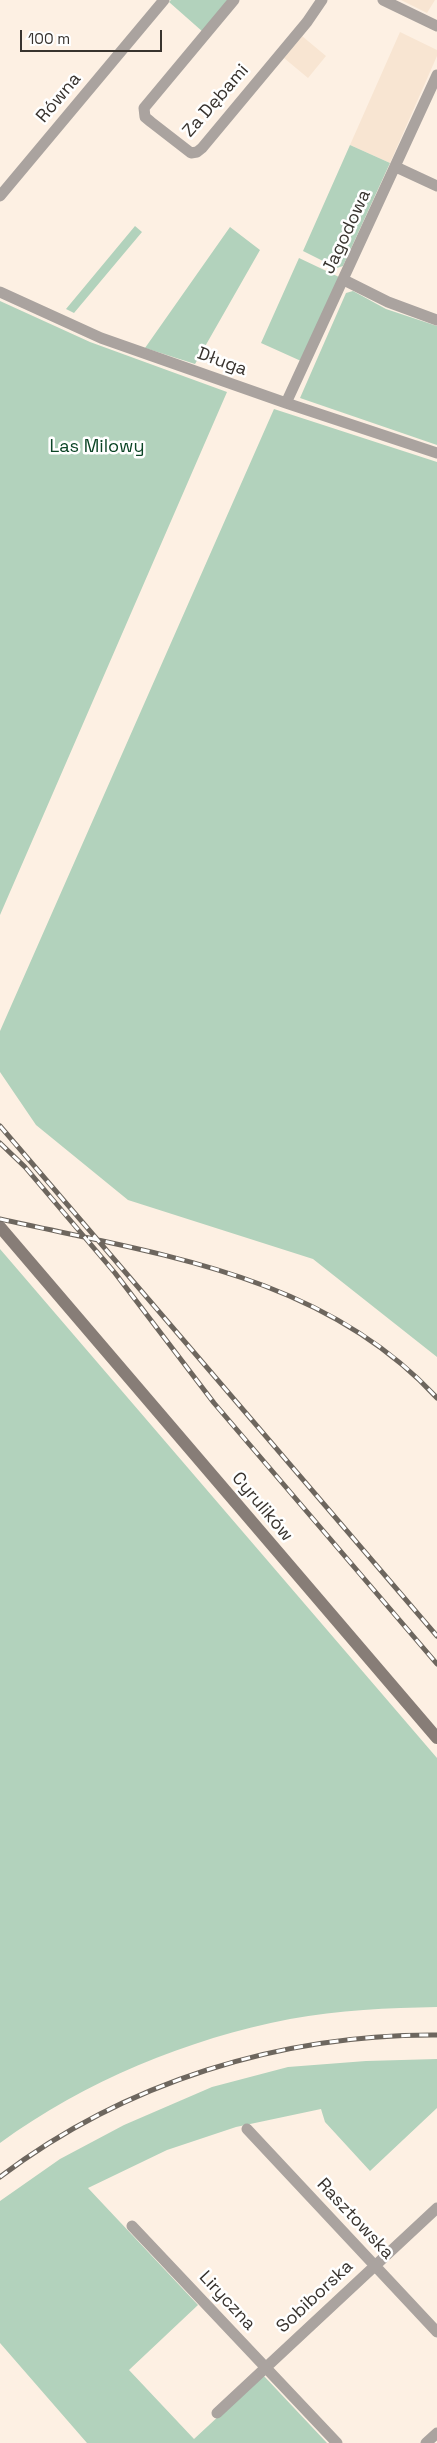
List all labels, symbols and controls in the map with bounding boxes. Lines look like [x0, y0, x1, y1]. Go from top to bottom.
scale bar [22, 20, 165, 52]
text: 100 m [28, 29, 70, 48]
street label: Za Dębami [178, 60, 254, 142]
street label: Równa [32, 69, 86, 127]
street label: Jagodowa [318, 187, 376, 277]
street label: Długa [194, 343, 250, 381]
park label: Las Milowy [50, 436, 144, 458]
street label: Cyrulików [227, 1468, 297, 1546]
street label: Rasztowska [312, 2174, 398, 2264]
street label: Sobiborska [272, 2256, 358, 2338]
street label: Liryczna [194, 2267, 260, 2335]

